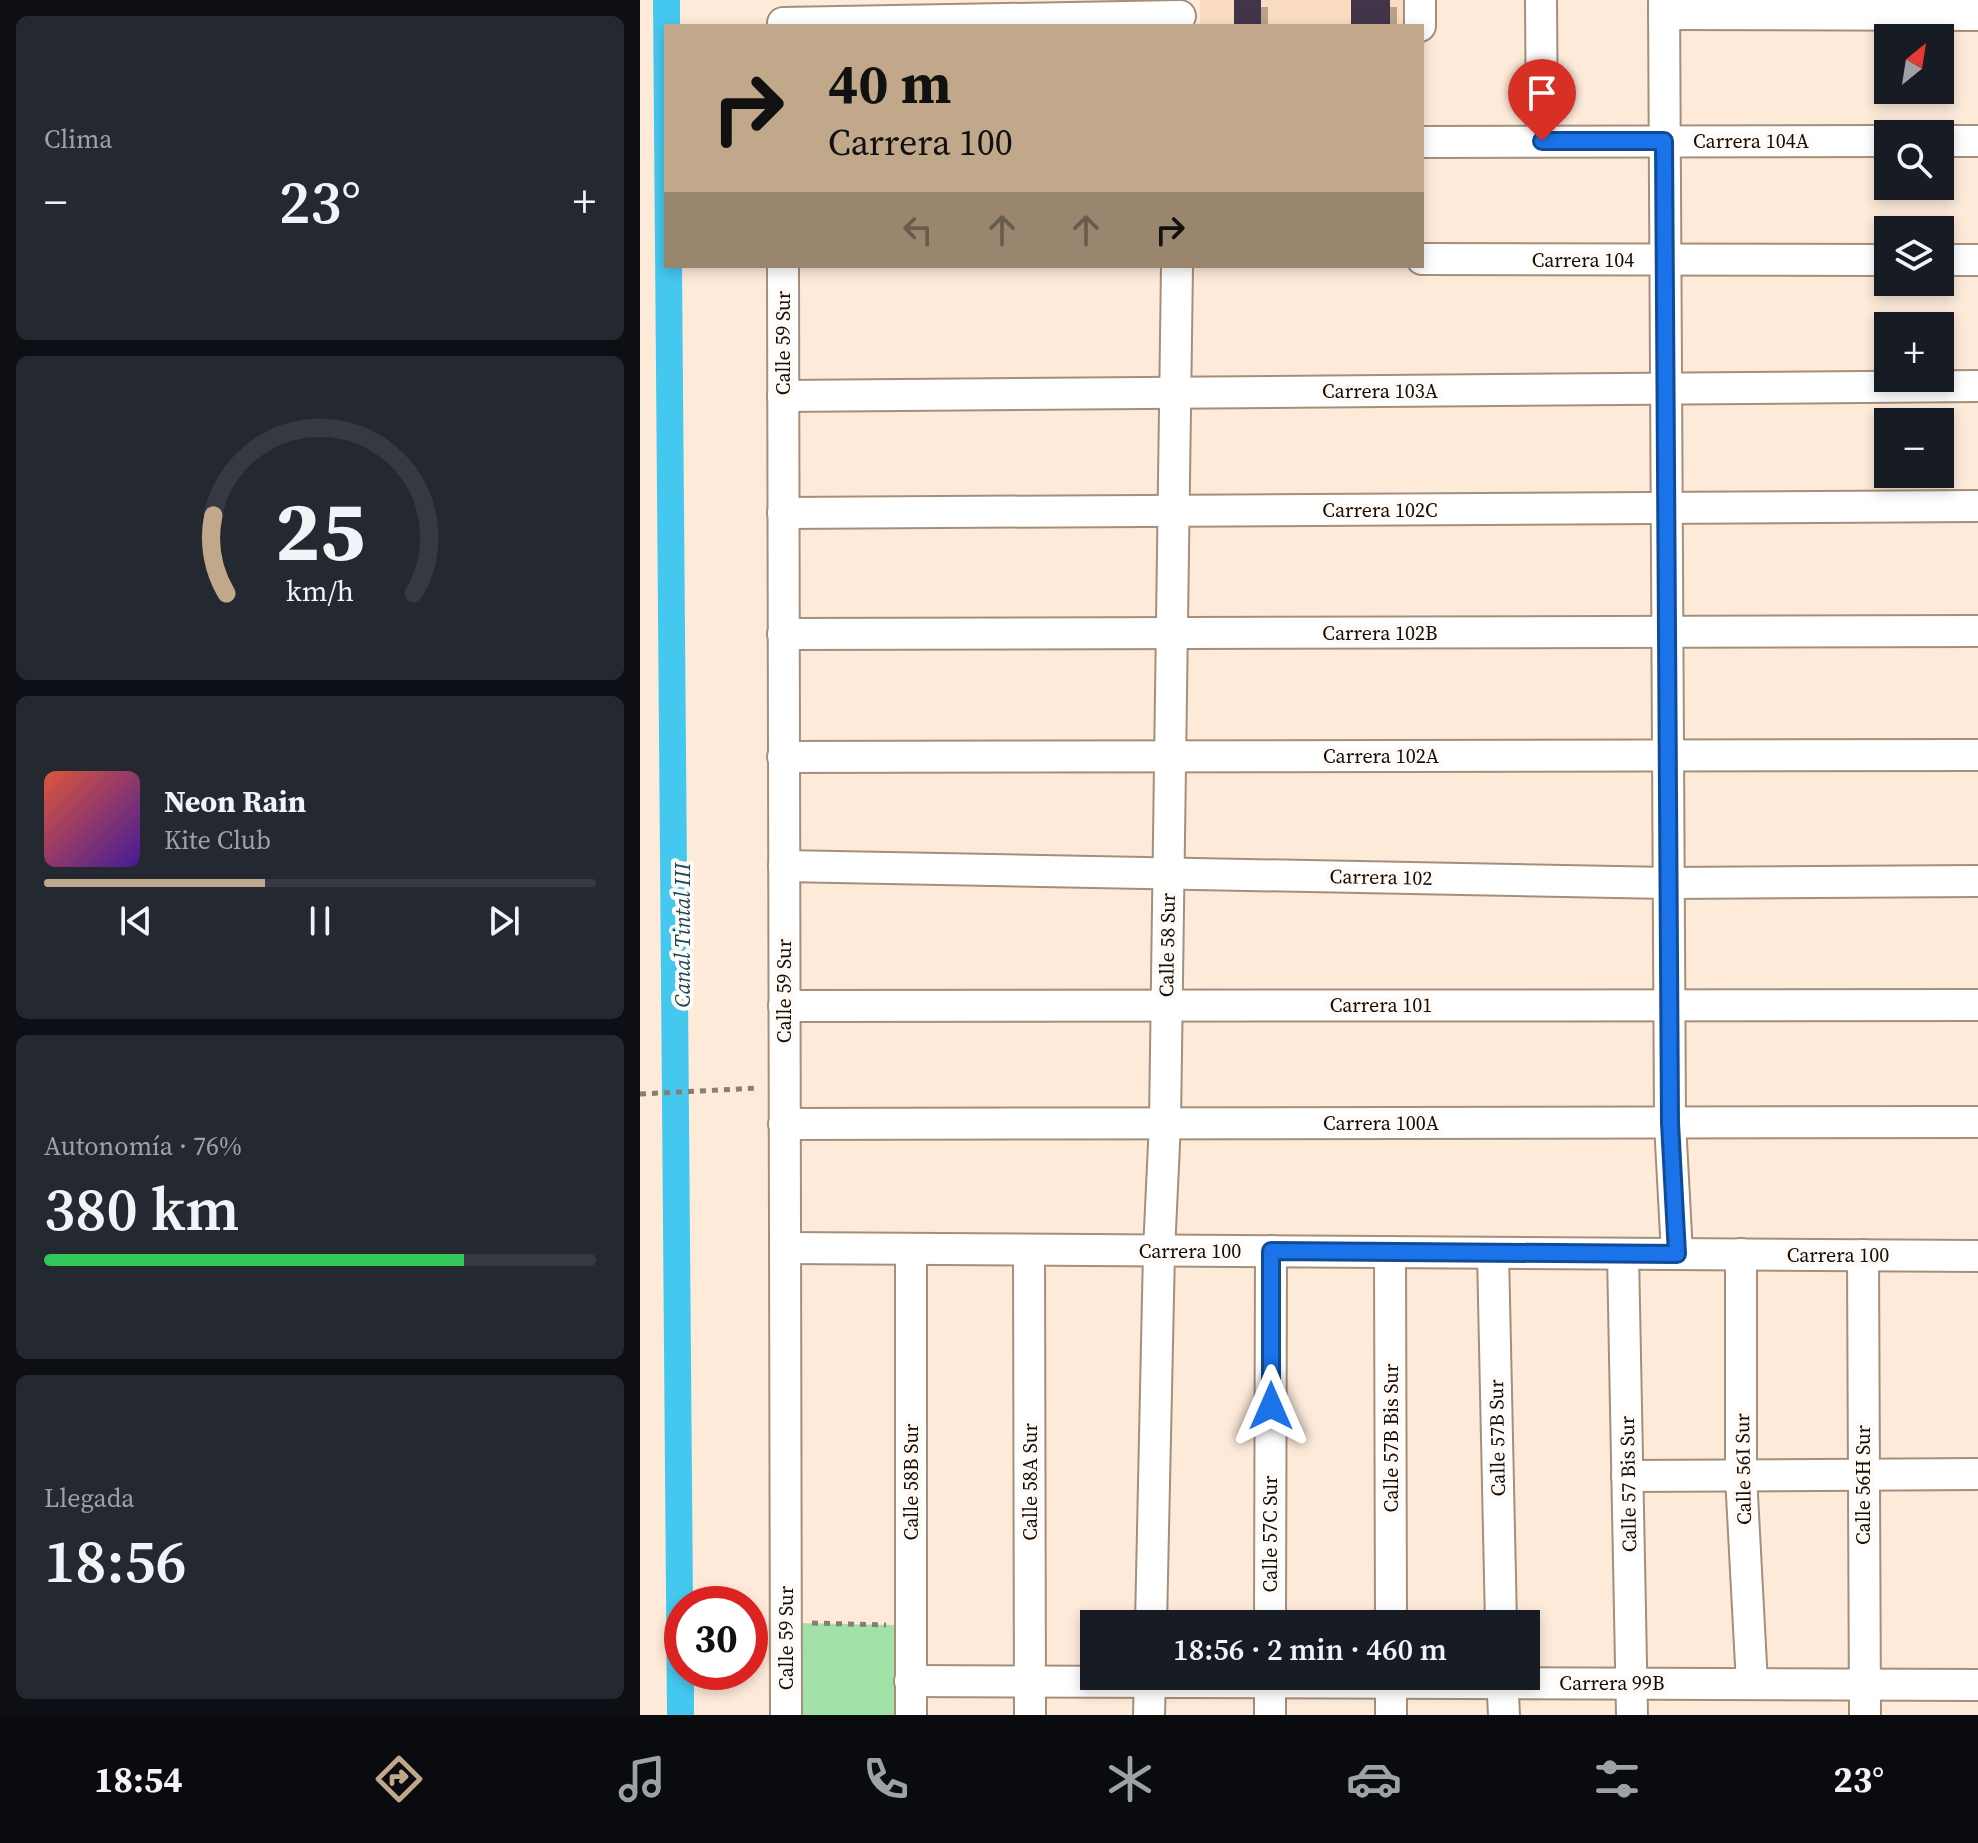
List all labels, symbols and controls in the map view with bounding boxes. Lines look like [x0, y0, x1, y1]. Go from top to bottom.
north arrow [1874, 24, 1954, 104]
map controls [1874, 24, 1954, 488]
text: 40 m [828, 45, 951, 122]
icon: right [696, 56, 800, 160]
pin [1508, 59, 1576, 141]
icon: arrive [1520, 71, 1564, 115]
text: Carrera 100 [828, 118, 1013, 167]
button: search [1874, 120, 1954, 200]
text: Clima [44, 121, 113, 157]
street label: Carrera 104A [1693, 127, 1810, 155]
text: 23° [279, 161, 361, 243]
text: − [44, 171, 67, 232]
text: + [573, 171, 596, 232]
icon: left [896, 208, 940, 252]
icon: ahead [980, 208, 1024, 252]
icon: ahead [1064, 208, 1108, 252]
icon: right [1148, 208, 1192, 252]
button: layers [1874, 216, 1954, 296]
street label: Carrera 104 [1532, 246, 1634, 274]
street label: Calle 59 Sur [769, 290, 797, 395]
button: + [1874, 312, 1954, 392]
street label: Carrera 103A [1322, 377, 1439, 405]
button: − [1874, 408, 1954, 488]
text: 25 [275, 473, 365, 587]
street label: Carrera 102C [1322, 496, 1438, 524]
text: km/h [286, 571, 354, 611]
street label: Carrera 102B [1322, 619, 1438, 647]
street label: Carrera 102A [1323, 742, 1440, 770]
text: Neon Rain [164, 781, 306, 822]
text: Kite Club [164, 822, 271, 858]
water label: Canal Tintal III [667, 861, 697, 1007]
street label: Carrera 102 [1329, 862, 1433, 892]
street label: Calle 58 Sur [1152, 892, 1182, 997]
icon: previous [114, 899, 158, 943]
icon: pause [298, 899, 342, 943]
icon: next [482, 899, 526, 943]
street label: Calle 59 Sur [770, 938, 798, 1043]
street label: Carrera 101 [1330, 991, 1432, 1019]
street label: Carrera 100A [1323, 1109, 1440, 1137]
text: Autonomía · 76% [44, 1128, 242, 1164]
text: 380 km [44, 1168, 240, 1250]
street label: Carrera 100 [1139, 1237, 1241, 1265]
street label: Carrera 100 [1787, 1241, 1889, 1269]
street label: Calle 57B Bis Sur [1377, 1363, 1405, 1512]
position arrow [1229, 1364, 1313, 1448]
street label: Calle 57B Sur [1482, 1379, 1512, 1497]
street label: Calle 56I Sur [1728, 1412, 1758, 1525]
street label: Calle 57 Bis Sur [1613, 1415, 1643, 1552]
street label: Calle 58B Sur [897, 1423, 925, 1540]
street label: Calle 58A Sur [1016, 1423, 1044, 1541]
street label: Calle 56H Sur [1849, 1424, 1877, 1545]
street label: Calle 57C Sur [1256, 1475, 1284, 1593]
text: Llegada [44, 1480, 134, 1516]
text: 18:56 [44, 1520, 187, 1602]
street label: Calle 59 Sur [772, 1585, 800, 1690]
speed limit sign: 30 [664, 1586, 768, 1690]
text: 18:56 · 2 min · 460 m [1173, 1629, 1447, 1670]
street label: Carrera 99B [1559, 1669, 1665, 1697]
icon: directions [371, 1751, 427, 1807]
icon: music [614, 1751, 670, 1807]
icon: phone [858, 1751, 914, 1807]
icon: climate [1102, 1751, 1158, 1807]
icon: car [1346, 1751, 1402, 1807]
icon: filters [1589, 1751, 1645, 1807]
text: 18:54 [94, 1755, 183, 1804]
text: 23° [1833, 1755, 1884, 1804]

